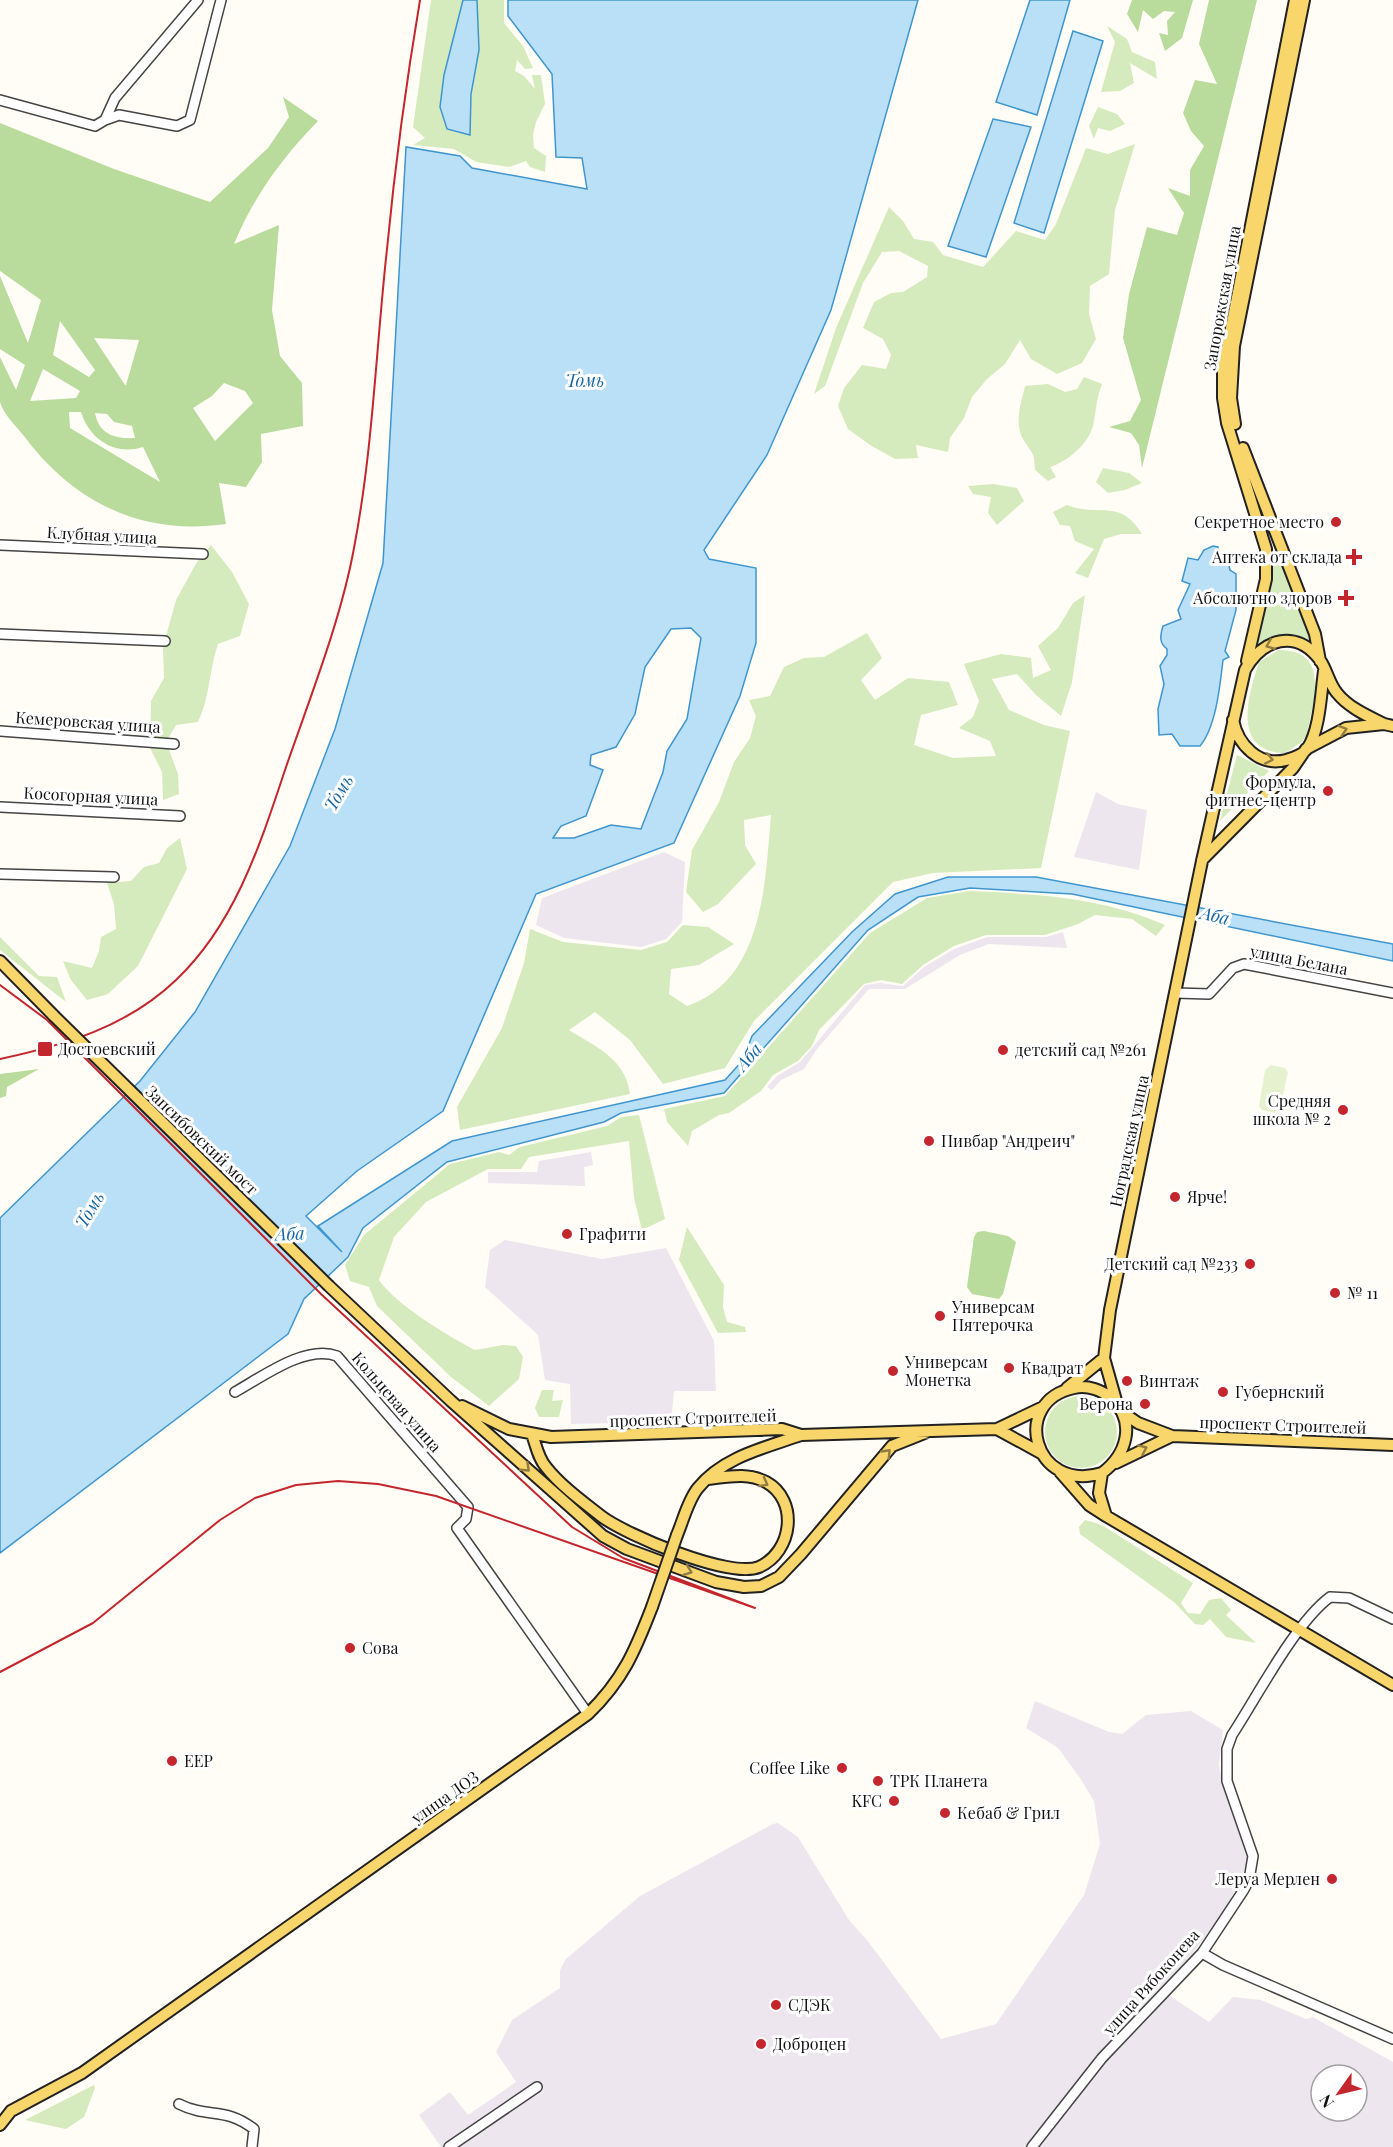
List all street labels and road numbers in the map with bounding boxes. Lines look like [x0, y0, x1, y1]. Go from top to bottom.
street label: Запорожская улица [1198, 224, 1245, 372]
street label: Клубная улица [46, 521, 158, 548]
street label: Кемеровская улица [15, 706, 161, 737]
street label: Косогорная улица [23, 781, 159, 810]
street label: улица Белана [1247, 940, 1350, 979]
street label: Ноградская улица [1104, 1073, 1153, 1209]
street label: Запсибовский мост [142, 1081, 263, 1199]
street label: Кольцевая улица [348, 1347, 447, 1456]
street label: проспект Строителей [609, 1404, 777, 1431]
street label: проспект Строителей [1199, 1411, 1367, 1438]
street label: улица ДОЗ [406, 1766, 483, 1828]
street label: улица Рябоконева [1097, 1925, 1204, 2040]

